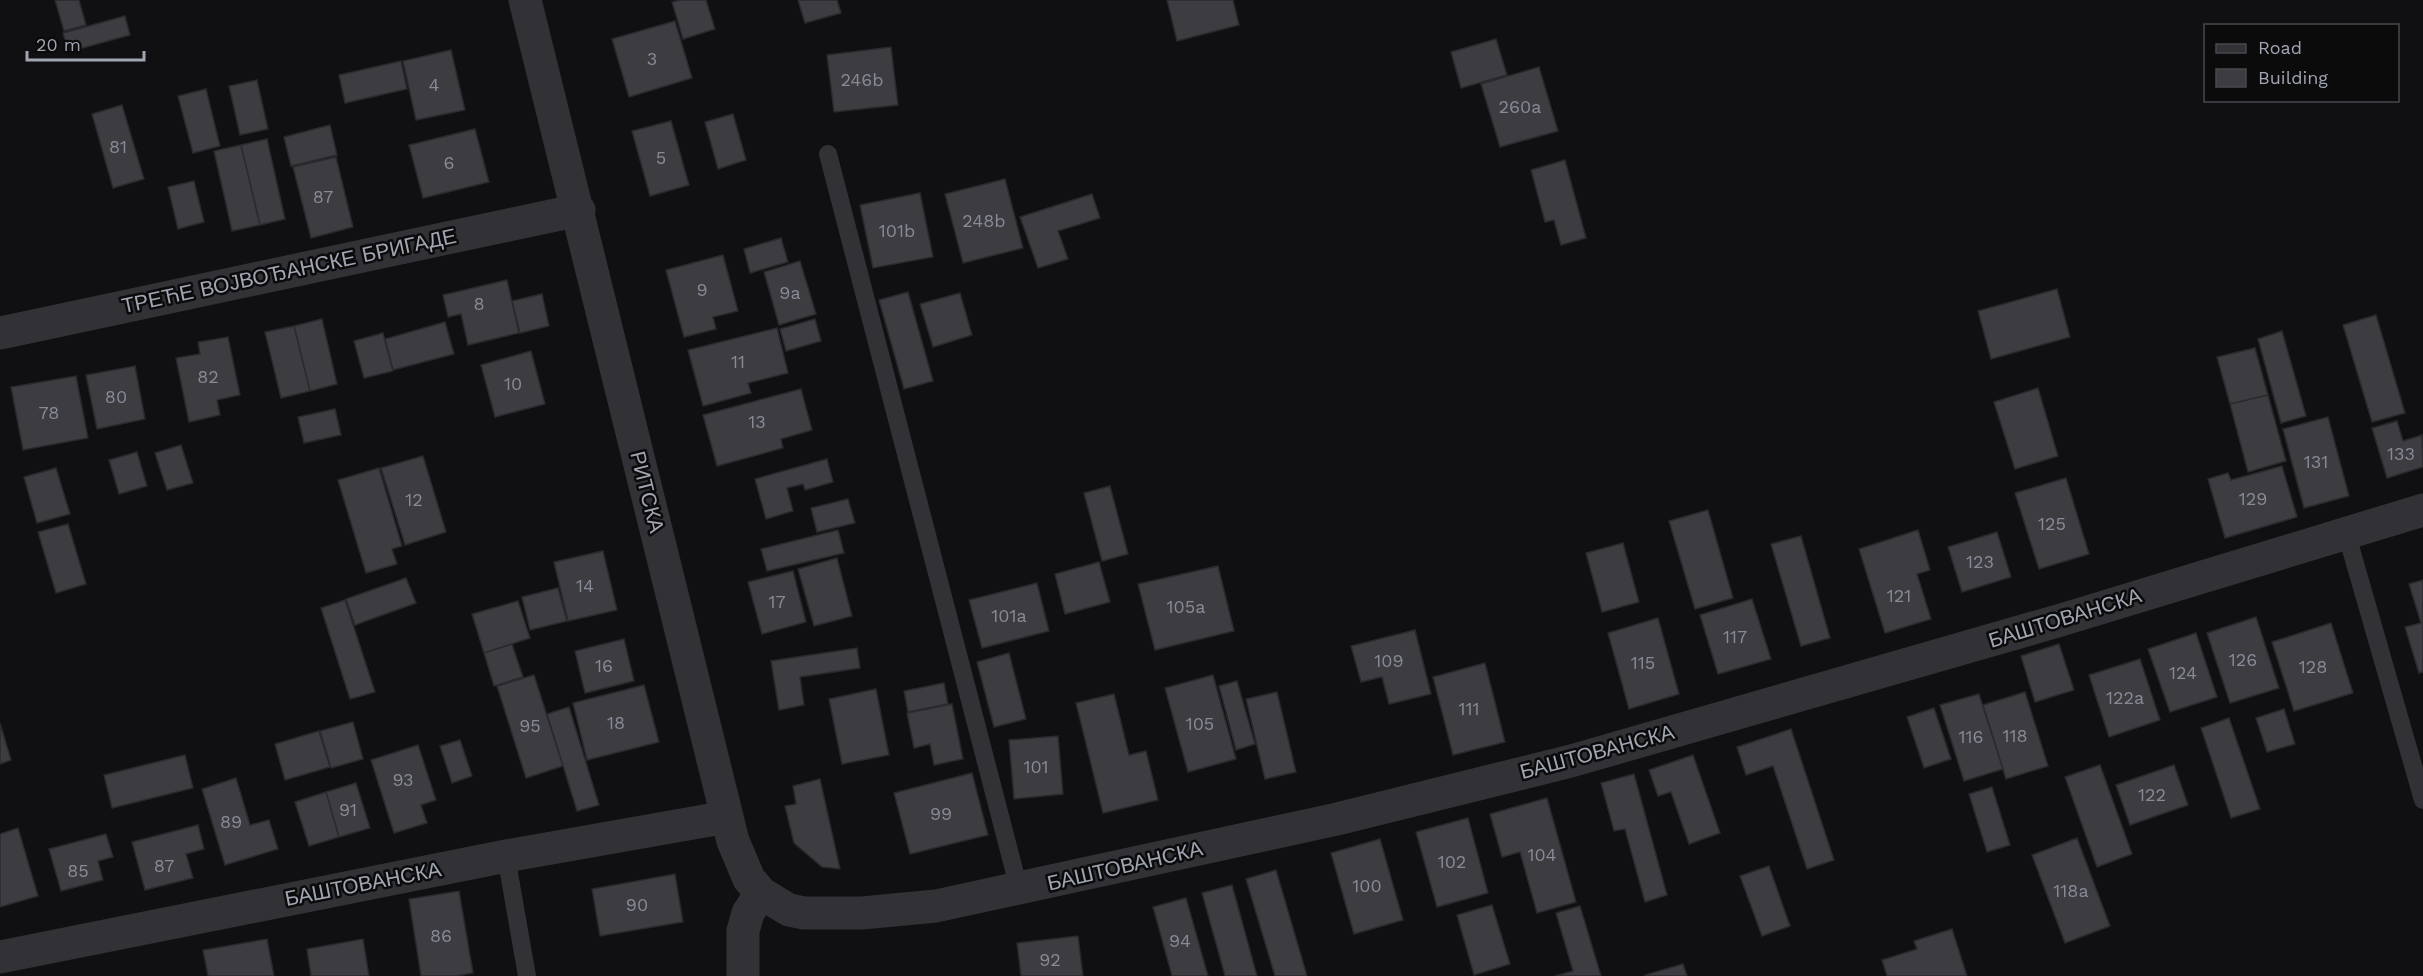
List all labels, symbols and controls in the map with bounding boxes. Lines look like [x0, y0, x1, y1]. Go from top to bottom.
scale bar [27, 24, 144, 62]
legend [2204, 24, 2399, 102]
text: 20 m [36, 34, 81, 55]
text: Road [2258, 37, 2302, 58]
house number: 3 [647, 48, 657, 69]
text: Building [2258, 67, 2328, 88]
house number: 246b [840, 69, 884, 90]
house number: 4 [429, 74, 440, 95]
house number: 260a [1499, 96, 1541, 117]
house number: 81 [109, 136, 127, 157]
house number: 5 [656, 147, 666, 168]
house number: 6 [444, 152, 454, 173]
house number: 87 [313, 186, 333, 207]
house number: 248b [962, 210, 1006, 231]
house number: 101b [879, 220, 915, 241]
street label: ТРЕЋЕ ВОЈВОЂАНСКЕ БРИГАДЕ [119, 223, 458, 318]
house number: 9 [696, 279, 708, 300]
house number: 9a [779, 282, 801, 303]
house number: 8 [473, 293, 485, 314]
house number: 11 [731, 351, 745, 372]
house number: 82 [197, 366, 219, 387]
house number: 10 [504, 373, 522, 394]
house number: 80 [105, 386, 127, 407]
house number: 78 [39, 402, 59, 423]
house number: 13 [748, 411, 766, 432]
house number: 133 [2387, 443, 2415, 464]
street label: РИТСКА [625, 448, 670, 535]
house number: 131 [2304, 451, 2328, 472]
house number: 129 [2239, 488, 2267, 509]
house number: 12 [405, 489, 423, 510]
house number: 125 [2038, 513, 2066, 534]
house number: 123 [1966, 551, 1994, 572]
house number: 14 [576, 575, 594, 596]
street label: БАШТОВАНСКА [1985, 582, 2144, 653]
house number: 121 [1887, 585, 1911, 606]
house number: 17 [768, 591, 786, 612]
house number: 105a [1167, 596, 1205, 617]
house number: 101a [991, 605, 1027, 626]
house number: 117 [1723, 626, 1747, 647]
house number: 126 [2229, 649, 2257, 670]
house number: 109 [1374, 650, 1404, 671]
house number: 115 [1631, 652, 1655, 673]
house number: 16 [595, 655, 613, 676]
house number: 128 [2299, 656, 2327, 677]
house number: 124 [2169, 662, 2197, 683]
house number: 122a [2106, 687, 2144, 708]
house number: 111 [1458, 698, 1480, 719]
house number: 18 [607, 712, 625, 733]
house number: 105 [1186, 713, 1214, 734]
house number: 95 [519, 715, 541, 736]
street label: БАШТОВАНСКА [1517, 719, 1677, 784]
house number: 118 [2002, 725, 2028, 746]
house number: 116 [1959, 726, 1983, 747]
house number: 101 [1023, 756, 1049, 777]
house number: 93 [392, 769, 414, 790]
house number: 122 [2138, 784, 2166, 805]
house number: 91 [339, 799, 357, 820]
house number: 99 [930, 803, 952, 824]
house number: 89 [220, 811, 242, 832]
street label: БАШТОВАНСКА [1045, 835, 1205, 896]
house number: 104 [1527, 844, 1557, 865]
house number: 102 [1438, 851, 1466, 872]
house number: 87 [154, 855, 174, 876]
street label: БАШТОВАНСКА [283, 856, 443, 911]
house number: 85 [67, 860, 89, 881]
house number: 100 [1352, 875, 1382, 896]
house number: 118a [2053, 880, 2089, 901]
house number: 90 [626, 894, 648, 915]
house number: 86 [430, 925, 452, 946]
house number: 94 [1169, 930, 1191, 951]
house number: 92 [1039, 949, 1061, 970]

